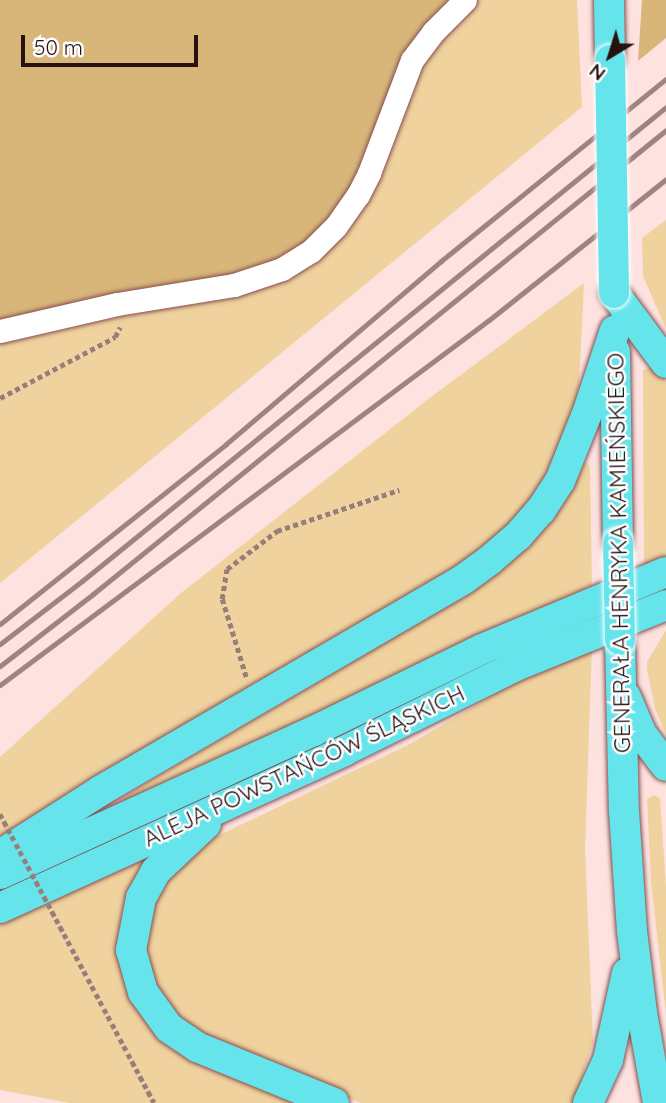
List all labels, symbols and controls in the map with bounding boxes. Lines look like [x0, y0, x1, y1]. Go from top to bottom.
scale bar [24, 21, 201, 65]
north arrow [575, 21, 645, 91]
text: 50 m [34, 34, 83, 60]
text: N [584, 59, 610, 86]
street label: GENERAŁA HENRYKA KAMIEŃSKIEGO [602, 353, 636, 753]
street label: ALEJA POWSTAŃCÓW ŚLĄSKICH [139, 679, 469, 853]

